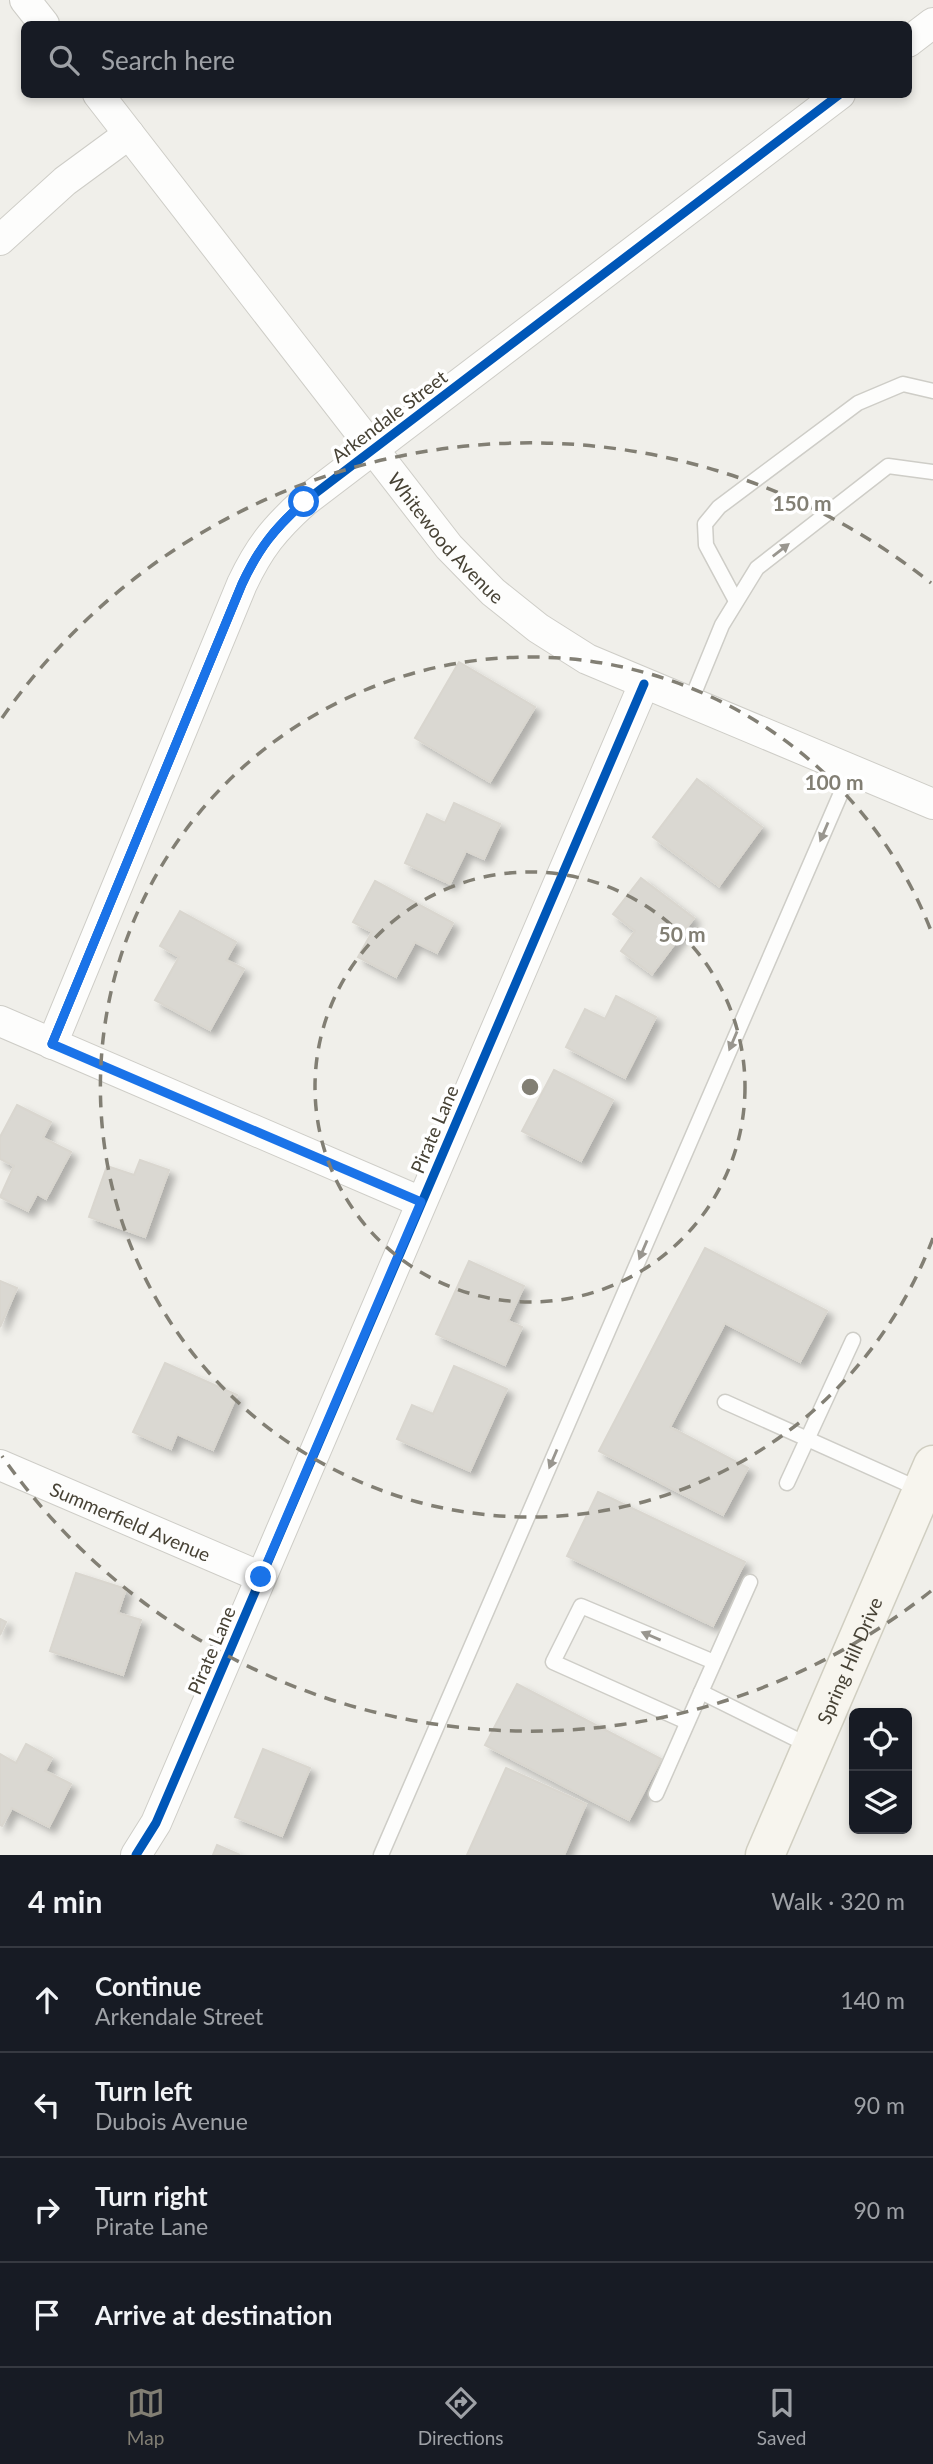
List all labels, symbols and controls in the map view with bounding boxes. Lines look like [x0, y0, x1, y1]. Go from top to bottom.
search box [21, 21, 912, 98]
icon: search [45, 41, 83, 79]
text: Search here [101, 44, 235, 76]
street label: Arkendale Street [327, 365, 452, 467]
street label: Whitewood Avenue [384, 467, 509, 608]
route start [288, 486, 319, 517]
text: 150 m [772, 490, 832, 515]
one-way arrow [771, 543, 789, 558]
text: 100 m [804, 769, 864, 794]
one-way arrow [818, 822, 829, 843]
text: 50 m [658, 921, 706, 946]
one-way arrow [727, 1031, 738, 1052]
centre of rings [518, 1075, 542, 1099]
street label: Pirate Lane [405, 1081, 463, 1177]
one-way arrow [637, 1240, 649, 1260]
one-way arrow [547, 1449, 559, 1469]
street label: Summerfield Avenue [47, 1476, 214, 1566]
route end [245, 1561, 276, 1592]
street label: Spring Hill Drive [811, 1593, 886, 1727]
street label: Pirate Lane [182, 1602, 240, 1698]
one-way arrow [640, 1630, 661, 1641]
map controls [849, 1708, 912, 1834]
button: locate [849, 1708, 912, 1771]
button: layers [849, 1771, 912, 1834]
text: 4 min [28, 1883, 102, 1919]
text: Walk · 320 m [771, 1887, 905, 1915]
text: Continue [95, 1970, 201, 2002]
icon: ahead [28, 1981, 66, 2019]
text: 140 m [840, 1986, 905, 2014]
text: Arkendale Street [95, 2002, 263, 2030]
text: Turn left [95, 2075, 192, 2107]
icon: left [28, 2086, 66, 2124]
text: 90 m [854, 2091, 905, 2119]
text: Dubois Avenue [95, 2107, 248, 2135]
text: Turn right [95, 2180, 208, 2212]
icon: right [28, 2191, 66, 2229]
text: 90 m [854, 2196, 905, 2224]
text: Pirate Lane [95, 2212, 208, 2240]
icon: arrive [28, 2296, 66, 2334]
text: Arrive at destination [95, 2299, 332, 2331]
tab: Map [127, 2384, 165, 2449]
tab: Directions [418, 2384, 504, 2449]
tab: Saved [757, 2384, 806, 2449]

